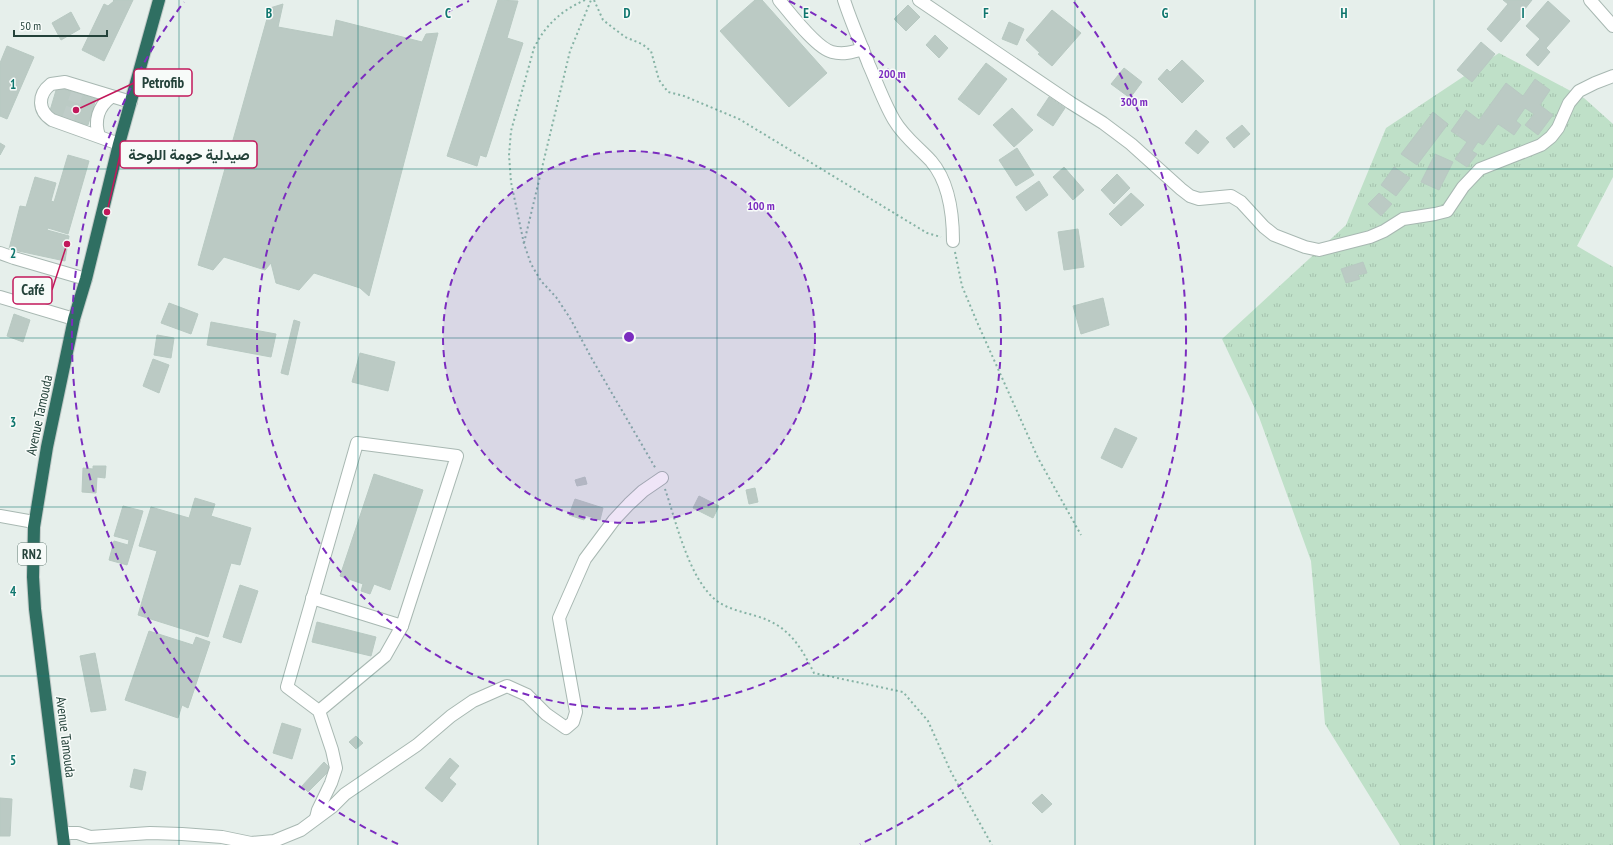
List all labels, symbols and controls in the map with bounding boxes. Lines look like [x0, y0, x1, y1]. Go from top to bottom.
text: B [266, 5, 272, 22]
text: C [445, 5, 451, 22]
text: D [624, 5, 631, 22]
text: E [803, 5, 809, 22]
text: F [983, 5, 989, 22]
text: G [1162, 5, 1169, 22]
text: H [1341, 5, 1348, 22]
text: I [1521, 5, 1525, 22]
scale bar [14, 12, 107, 38]
text: 50 m [20, 18, 41, 33]
text: 200 m [878, 66, 906, 81]
callout: Petrofib [134, 69, 192, 96]
text: Petrofib [142, 73, 184, 92]
text: 1 [10, 76, 16, 93]
text: 300 m [1120, 94, 1148, 109]
callout: صيدلية حومة اللوحة [120, 141, 257, 168]
text: صيدلية حومة اللوحة [128, 145, 250, 164]
text: 100 m [747, 198, 775, 213]
text: 2 [10, 245, 16, 262]
callout: Café [13, 277, 52, 304]
text: Café [21, 280, 45, 299]
centre of rings [622, 330, 636, 344]
street label: Avenue Tamouda [22, 373, 56, 457]
text: 3 [10, 414, 16, 431]
road number: RN2 [18, 543, 46, 565]
text: 4 [10, 583, 17, 600]
street label: Avenue Tamouda [52, 695, 80, 779]
text: 5 [10, 752, 16, 769]

